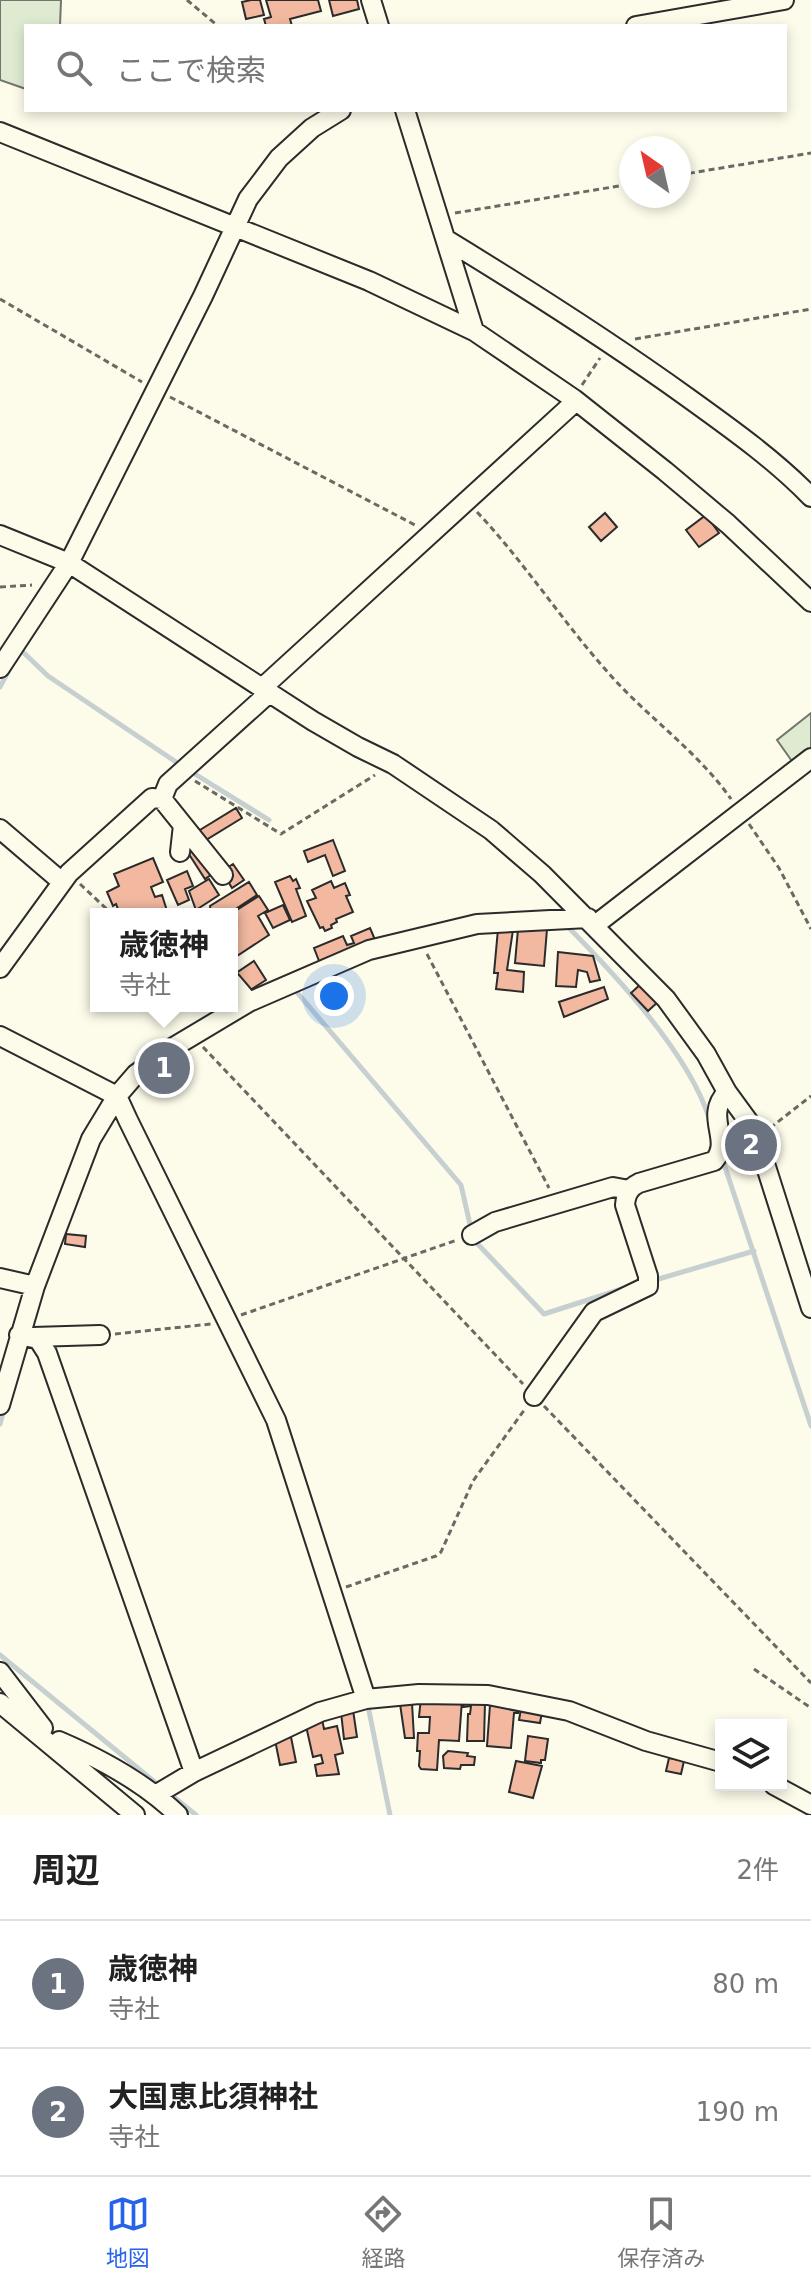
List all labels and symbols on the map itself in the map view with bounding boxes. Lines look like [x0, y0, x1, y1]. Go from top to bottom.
north arrow [619, 136, 691, 208]
your location [314, 976, 354, 1016]
pin: 1 [138, 1038, 190, 1098]
pin: 2 [725, 1115, 777, 1175]

